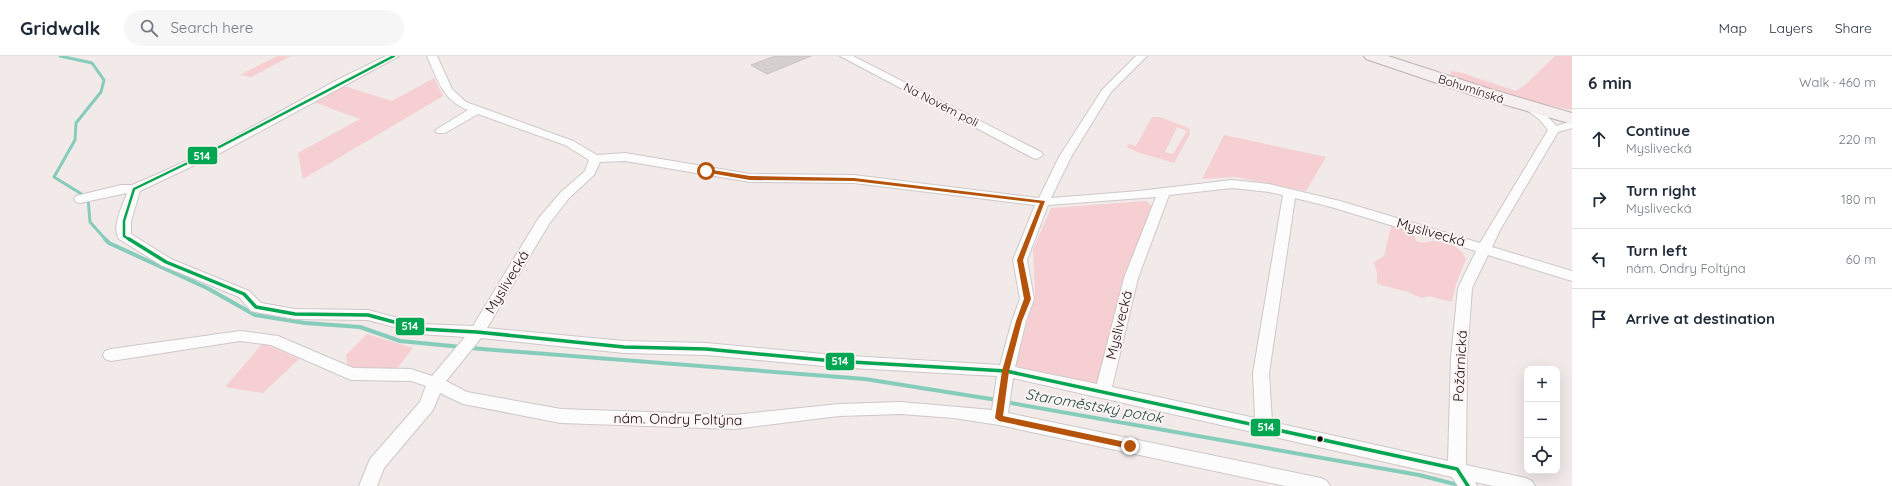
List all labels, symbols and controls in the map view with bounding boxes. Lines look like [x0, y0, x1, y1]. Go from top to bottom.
search box [124, 10, 404, 46]
text: Gridwalk [20, 16, 100, 40]
icon: search [138, 17, 160, 39]
text: Search here [170, 18, 253, 37]
text: Map [1718, 19, 1747, 37]
text: Layers [1769, 19, 1813, 37]
text: Share [1835, 19, 1872, 37]
street label: Bohumínská [1436, 71, 1506, 106]
text: 6 min [1588, 72, 1632, 93]
text: Walk · 460 m [1799, 74, 1876, 90]
street label: Na Novém poli [901, 79, 981, 130]
text: Continue [1626, 121, 1690, 140]
icon: ahead [1588, 128, 1610, 150]
text: 220 m [1838, 131, 1876, 147]
text: Myslivecká [1626, 140, 1692, 156]
line badge: 514 [187, 146, 218, 165]
text: 514 [193, 149, 211, 163]
route start [697, 162, 715, 180]
text: Turn right [1626, 181, 1697, 200]
icon: right [1588, 188, 1610, 210]
text: 180 m [1841, 191, 1876, 207]
text: Myslivecká [1626, 200, 1692, 216]
street label: Myslivecká [1395, 214, 1467, 250]
text: Turn left [1626, 241, 1688, 260]
street label: Myslivecká [481, 247, 533, 317]
icon: left [1588, 248, 1610, 270]
text: 60 m [1846, 251, 1876, 267]
text: nám. Ondry Foltýna [1626, 260, 1746, 276]
street label: Myslivecká [1102, 289, 1136, 361]
icon: arrive [1588, 308, 1610, 330]
text: Arrive at destination [1626, 309, 1775, 328]
line badge: 514 [395, 317, 425, 336]
text: 514 [401, 319, 419, 333]
street label: Požárnická [1449, 330, 1471, 402]
line badge: 514 [825, 352, 855, 371]
text: 514 [831, 354, 849, 368]
map controls [1524, 366, 1560, 474]
button: + [1524, 366, 1560, 402]
water label: Staroměstský potok [1024, 384, 1166, 427]
button: − [1524, 402, 1560, 438]
street label: nám. Ondry Foltýna [613, 409, 743, 429]
line badge: 514 [1250, 418, 1281, 437]
text: 514 [1257, 420, 1275, 434]
unlabelled marker [1315, 434, 1325, 444]
route end [1121, 437, 1139, 455]
button: locate [1524, 438, 1560, 474]

